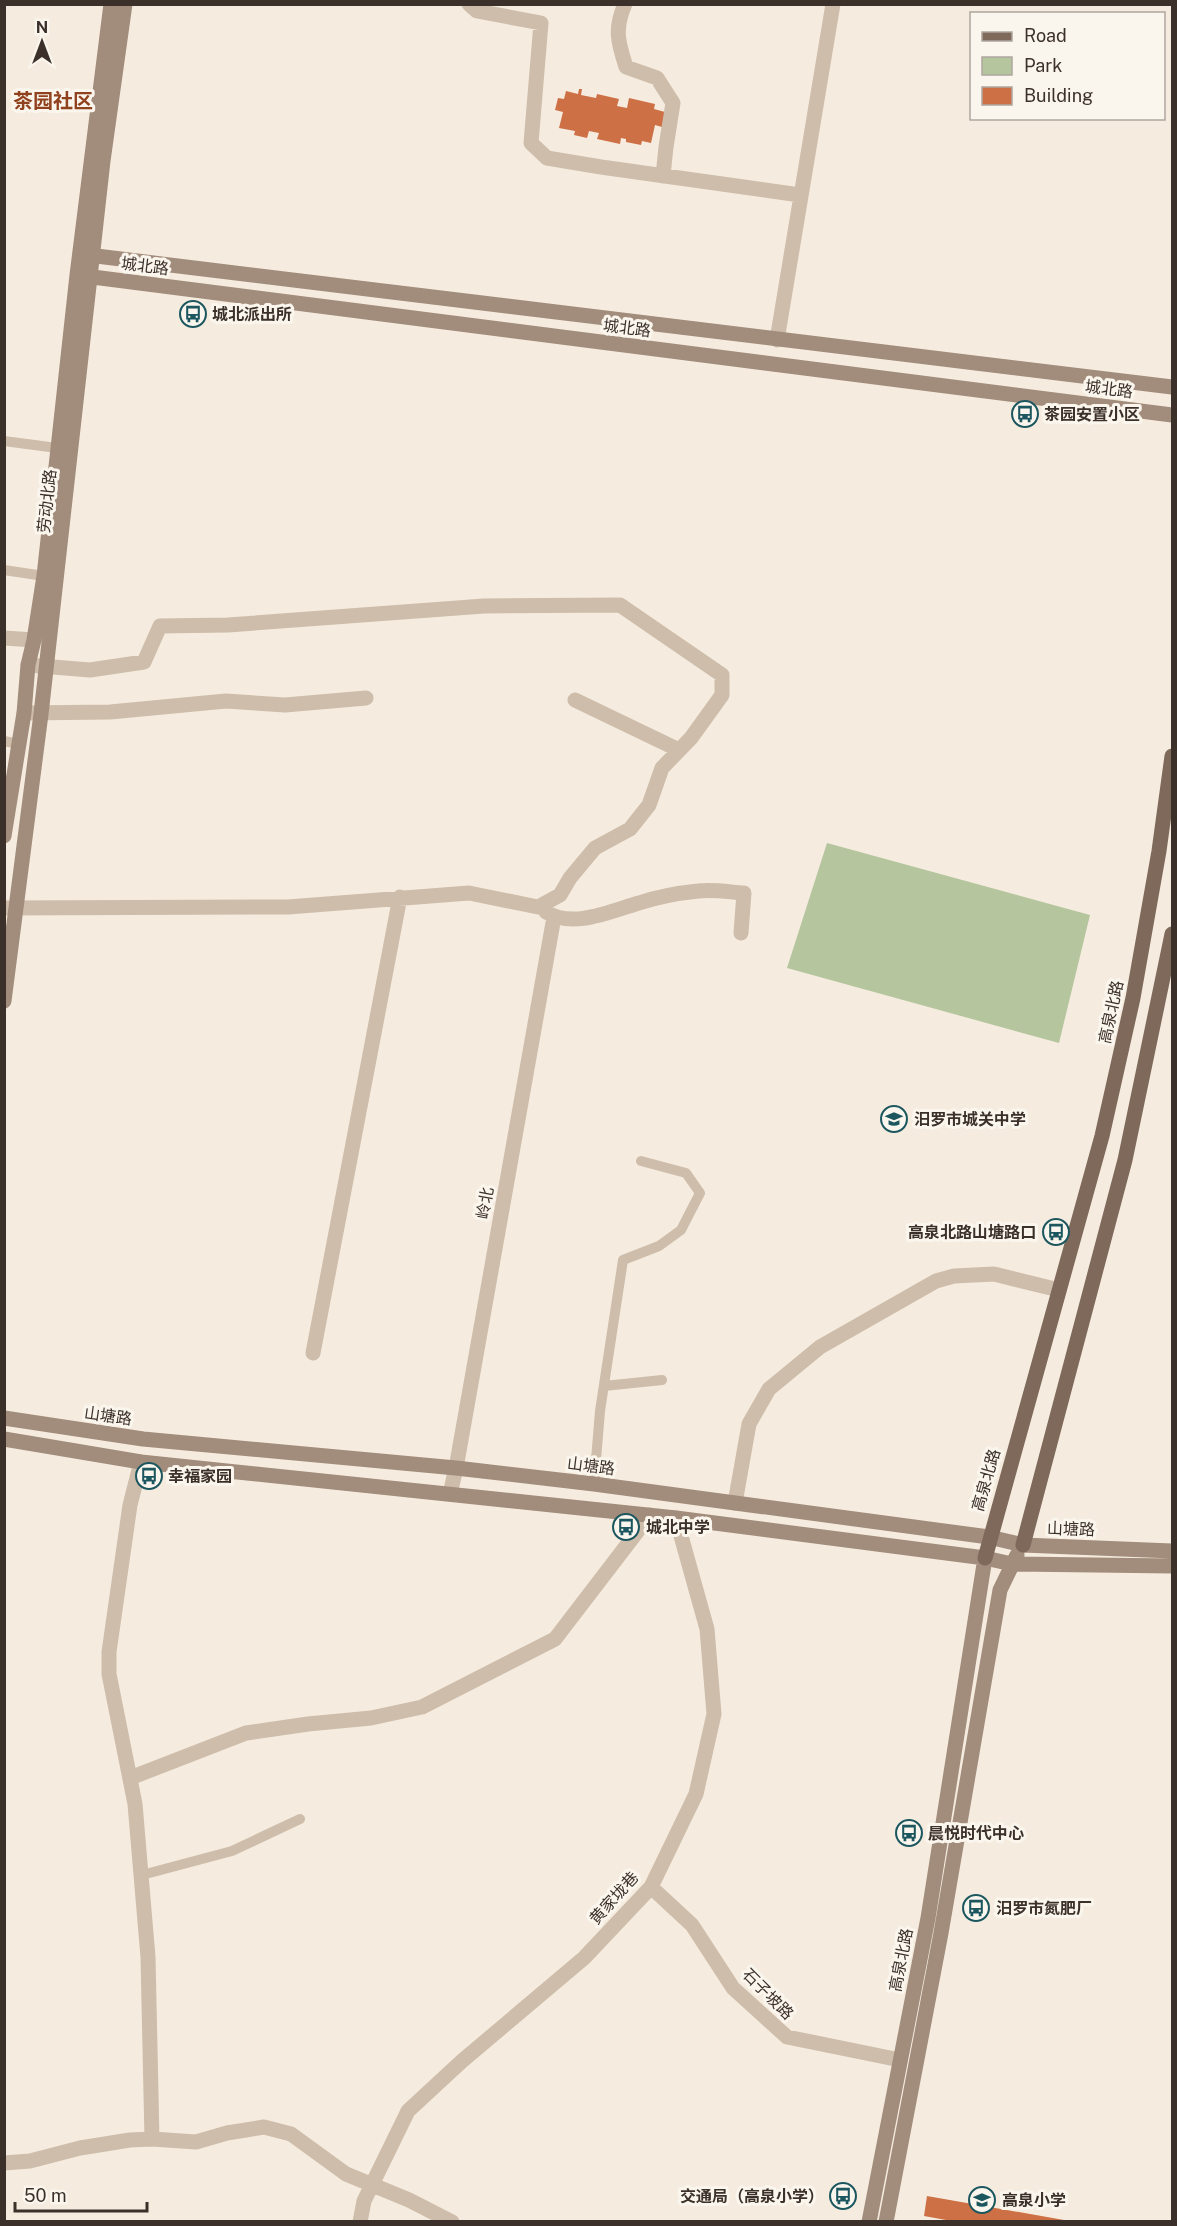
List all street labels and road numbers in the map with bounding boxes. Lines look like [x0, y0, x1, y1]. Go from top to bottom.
street label: 城北路 [120, 254, 170, 278]
street label: 城北路 [602, 316, 652, 340]
street label: 城北路 [1084, 377, 1134, 401]
street label: 劳动北路 [34, 468, 60, 534]
street label: 高泉北路 [1095, 979, 1127, 1045]
street label: 岭北 [473, 1186, 497, 1220]
street label: 山塘路 [83, 1403, 133, 1429]
street label: 高泉北路 [968, 1447, 1004, 1513]
street label: 山塘路 [566, 1454, 616, 1478]
street label: 山塘路 [1047, 1519, 1095, 1539]
street label: 黄家垅巷 [586, 1868, 642, 1928]
street label: 高泉北路 [886, 1927, 916, 1993]
street label: 石子坡路 [739, 1965, 797, 2023]

